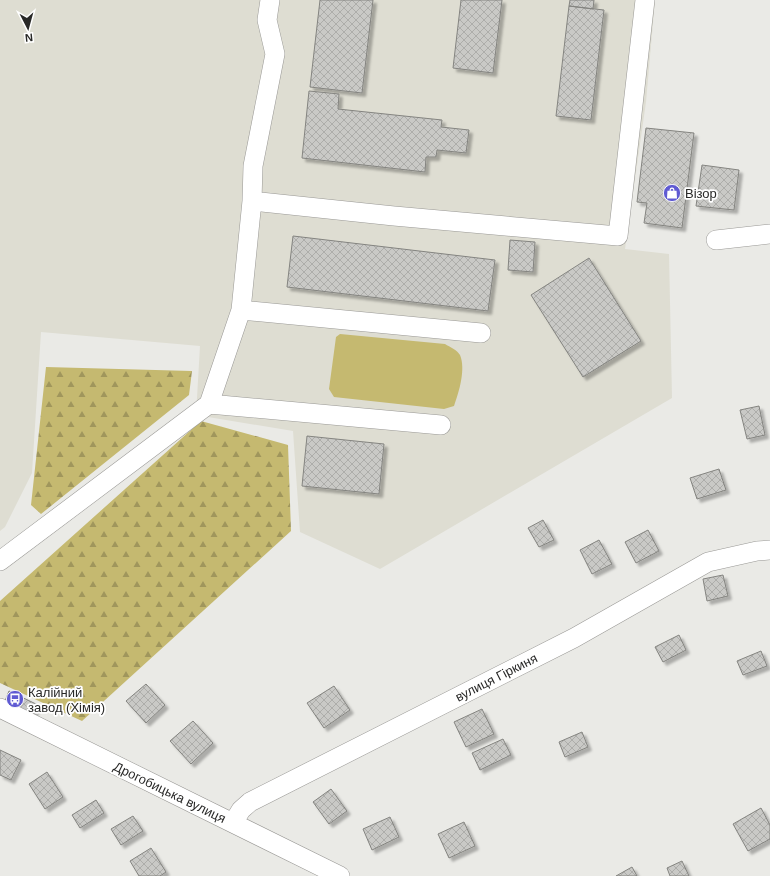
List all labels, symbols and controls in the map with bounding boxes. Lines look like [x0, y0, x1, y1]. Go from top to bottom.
north arrow [8, 8, 48, 48]
text: N [24, 32, 34, 44]
shop icon: Візор [662, 183, 682, 203]
place label: Візор [685, 186, 717, 201]
street label: вулиця Гіркиня [453, 650, 540, 705]
place label: Калійний завод (Хімія) [28, 685, 105, 715]
bus stop icon: Калійний завод (Хімія) [5, 689, 25, 709]
street label: Дрогобицька вулиця [111, 759, 228, 826]

